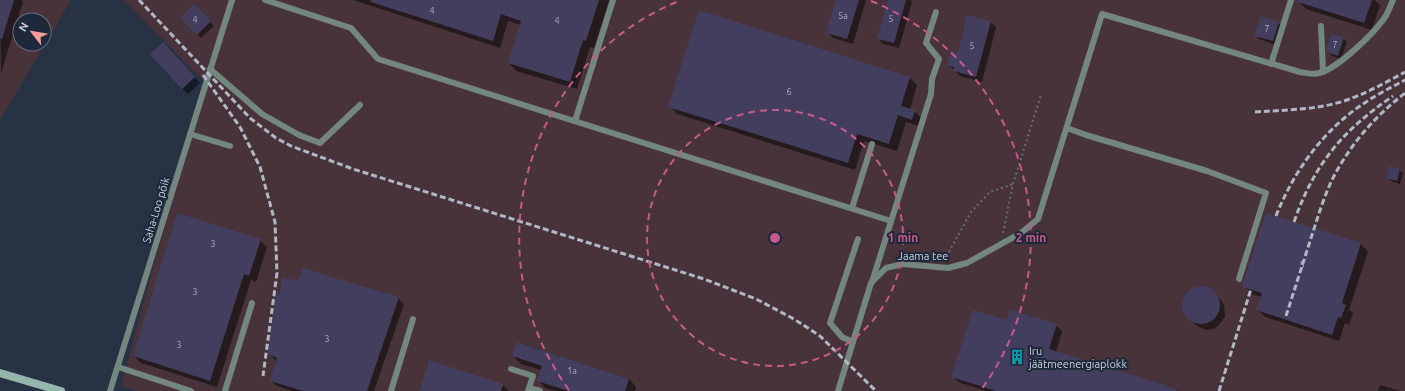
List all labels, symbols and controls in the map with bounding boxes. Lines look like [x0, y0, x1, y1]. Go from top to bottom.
house number: 4 [429, 6, 435, 16]
house number: 5a [838, 11, 848, 21]
north arrow [12, 12, 52, 52]
house number: 5 [888, 14, 894, 24]
house number: 4 [192, 15, 198, 25]
house number: 4 [554, 16, 560, 26]
text: N [16, 20, 31, 33]
house number: 7 [1264, 24, 1270, 34]
house number: 7 [1332, 40, 1338, 50]
house number: 5 [969, 41, 975, 51]
house number: 6 [786, 87, 792, 97]
street label: Saha-Loo põik [140, 175, 172, 245]
centre of rings [768, 231, 782, 245]
text: 1 min [888, 231, 918, 244]
text: 2 min [1016, 231, 1046, 244]
house number: 3 [210, 239, 216, 249]
street label: Jaama tee [898, 250, 948, 262]
house number: 5 [1299, 260, 1305, 270]
house number: 3 [192, 287, 198, 297]
house number: 3 [324, 334, 330, 344]
house number: 3 [176, 340, 182, 350]
place label: Iru jäätmeenergiaplokk [1028, 345, 1127, 370]
building icon: Iru jäätmeenergiaplokk [1008, 348, 1026, 366]
house number: 1a [567, 366, 577, 376]

